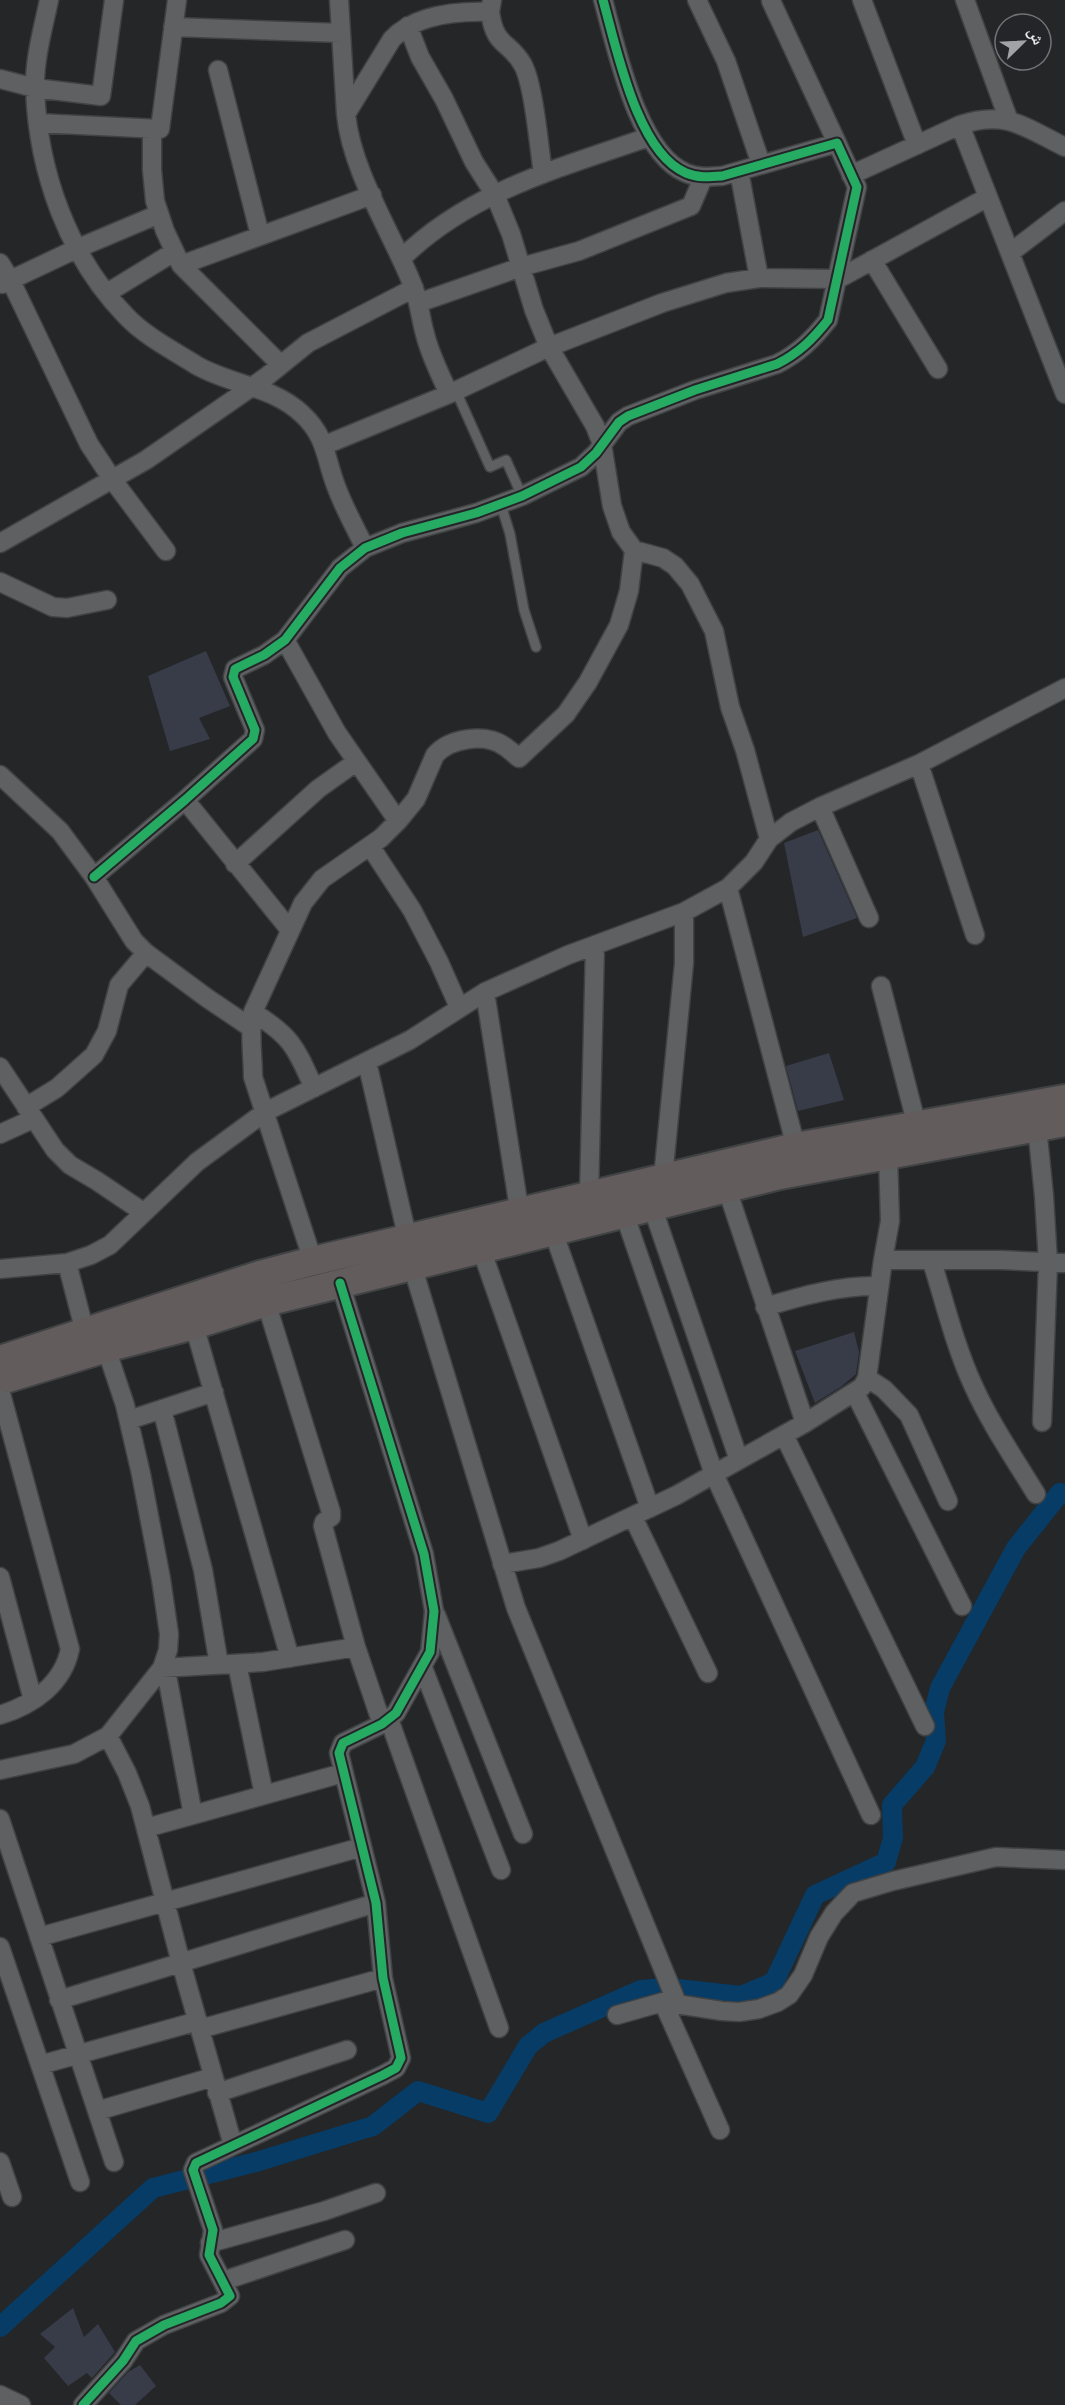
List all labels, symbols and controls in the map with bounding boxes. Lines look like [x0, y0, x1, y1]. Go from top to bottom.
north arrow [993, 12, 1053, 72]
text: ش [1024, 24, 1048, 48]

